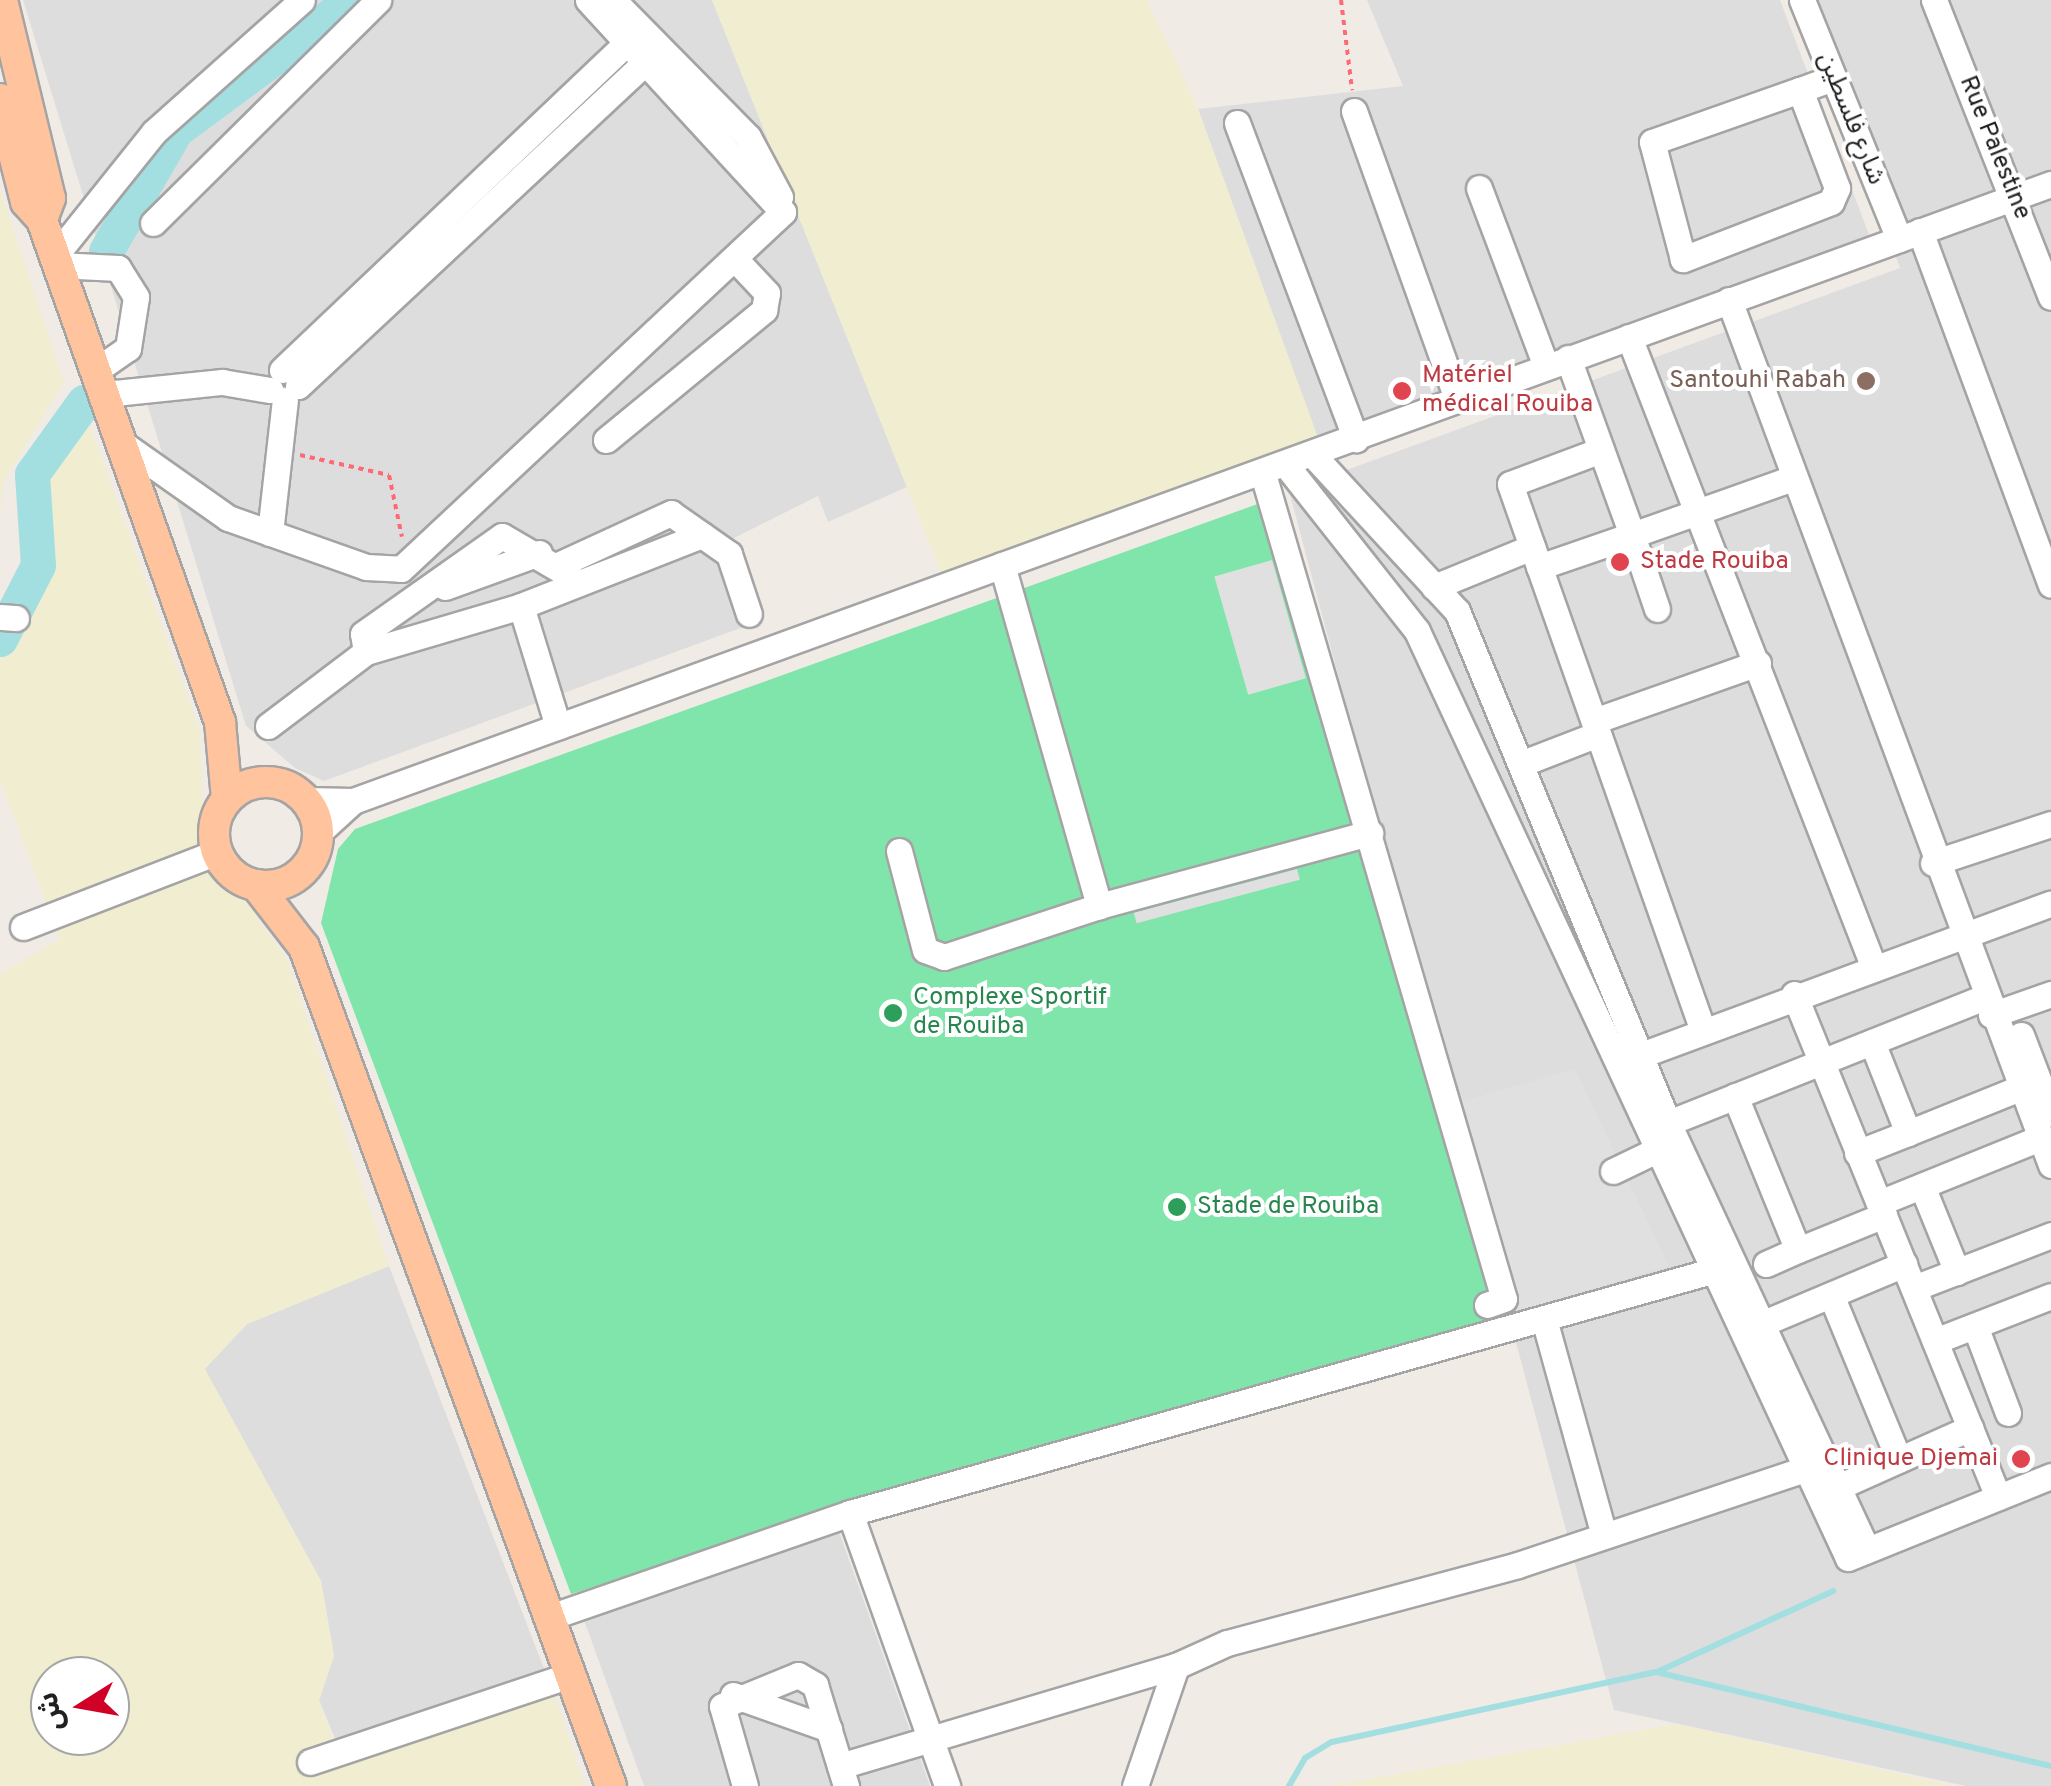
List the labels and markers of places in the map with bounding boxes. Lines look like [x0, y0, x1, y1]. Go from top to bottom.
place label: Matériel médical Rouiba [1422, 362, 1593, 421]
place label: Santouhi Rabah [1669, 366, 1846, 396]
marker: Santouhi Rabah [1855, 370, 1877, 392]
marker: Matériel médical Rouiba [1391, 380, 1413, 402]
place label: Stade Rouiba [1640, 547, 1789, 577]
marker: Stade Rouiba [1609, 551, 1631, 573]
place label: Complexe Sportif de Rouiba [913, 984, 1107, 1043]
marker: Complexe Sportif de Rouiba [882, 1002, 904, 1024]
place label: Stade de Rouiba [1197, 1192, 1379, 1222]
marker: Stade de Rouiba [1166, 1196, 1188, 1218]
place label: Clinique Djemai [1823, 1444, 1998, 1474]
marker: Clinique Djemai [2008, 1446, 2034, 1472]

